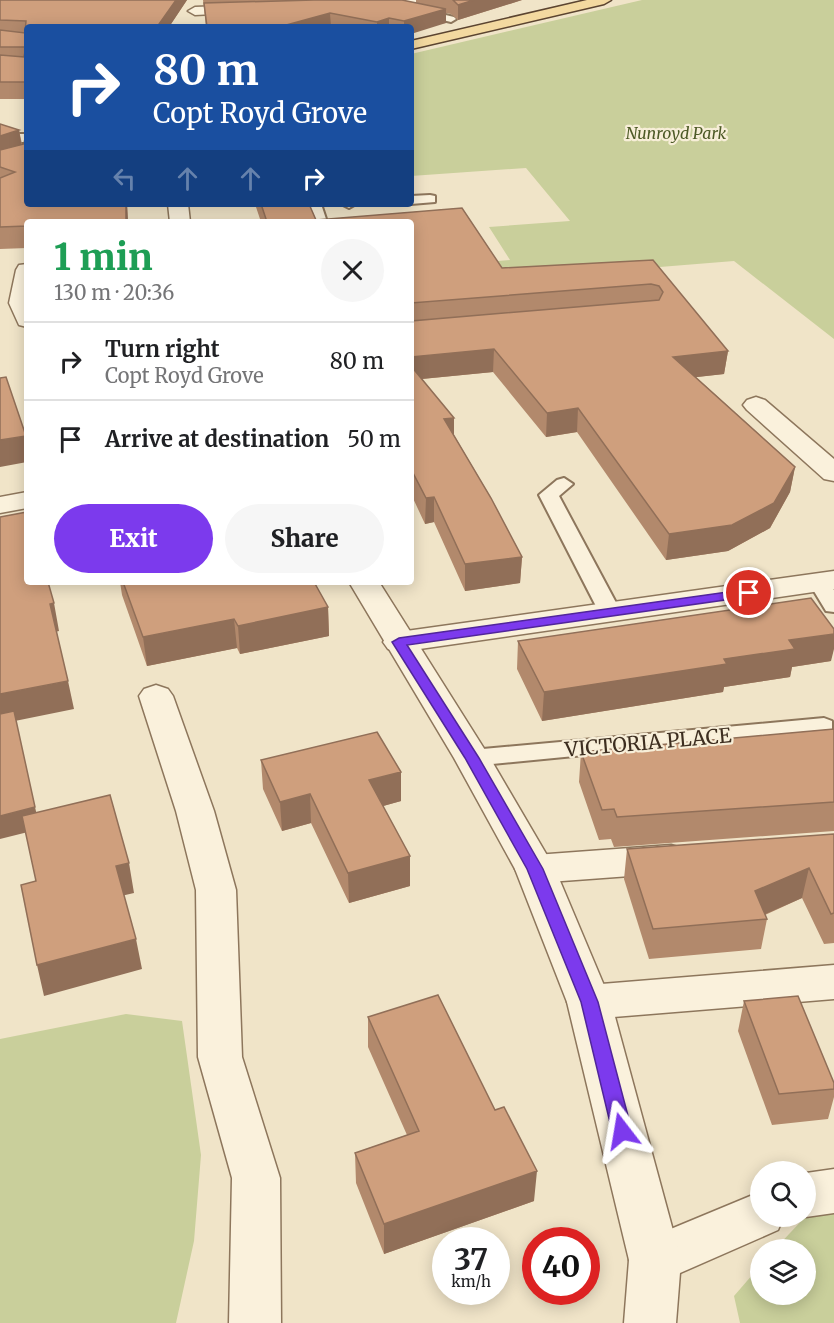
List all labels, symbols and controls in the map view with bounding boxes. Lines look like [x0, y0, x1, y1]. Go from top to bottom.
text: 80 m [153, 44, 259, 96]
icon: right [54, 48, 132, 126]
text: Copt Royd Grove [153, 96, 367, 130]
park label: Nunroyd Park [626, 123, 727, 143]
icon: left [108, 162, 141, 195]
icon: ahead [171, 162, 204, 195]
icon: ahead [234, 162, 267, 195]
icon: right [297, 162, 330, 195]
text: 1 min [54, 235, 153, 280]
button: close [321, 239, 384, 302]
text: 130 m · 20:36 [54, 280, 174, 305]
text: Turn right [105, 335, 219, 363]
icon: right [54, 345, 87, 378]
text: 80 m [330, 347, 384, 375]
text: Copt Royd Grove [105, 363, 264, 388]
icon: arrive [54, 423, 87, 456]
text: Arrive at destination [105, 425, 329, 453]
text: 50 m [347, 425, 401, 453]
button: Exit [54, 504, 213, 573]
button: Share [225, 504, 384, 573]
pin [723, 567, 774, 618]
icon: arrive [732, 576, 765, 609]
street label: VICTORIA PLACE [563, 722, 733, 762]
position arrow [590, 1099, 654, 1163]
map controls [750, 1161, 816, 1305]
button: search [750, 1161, 816, 1227]
speed limit sign: 40 [522, 1227, 600, 1305]
button: layers [750, 1239, 816, 1305]
text: 37 [454, 1240, 488, 1278]
text: km/h [451, 1272, 491, 1291]

